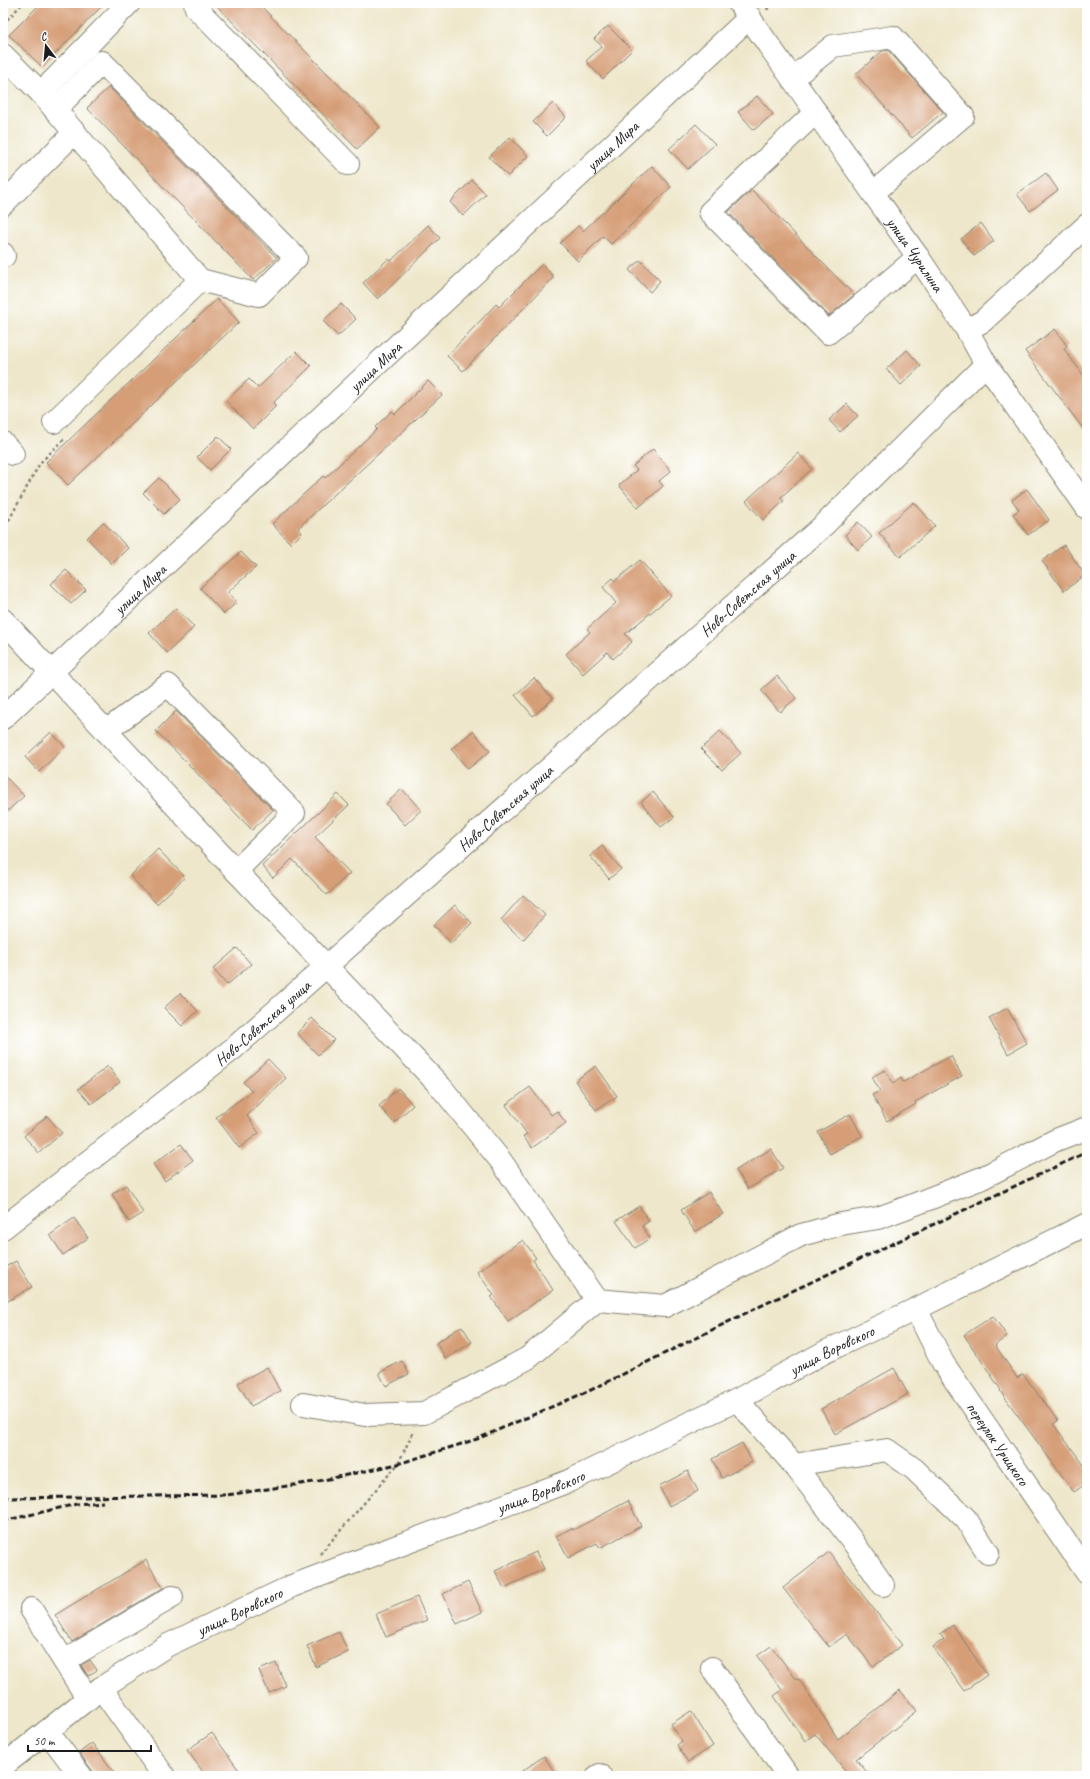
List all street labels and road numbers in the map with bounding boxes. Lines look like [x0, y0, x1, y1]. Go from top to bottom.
street label: улица Мира [582, 116, 644, 176]
street label: улица Чурилина [881, 213, 948, 297]
street label: улица Мира [345, 337, 407, 397]
street label: Ново-Советская улица [696, 545, 801, 641]
street label: улица Мира [109, 559, 172, 620]
street label: Ново-Советская улица [454, 760, 558, 856]
street label: Ново-Советская улица [211, 975, 316, 1070]
street label: улица Воровского [785, 1321, 879, 1381]
street label: переулок Урицкого [962, 1398, 1034, 1491]
street label: улица Воровского [493, 1465, 589, 1519]
street label: улица Воровского [193, 1582, 287, 1641]

